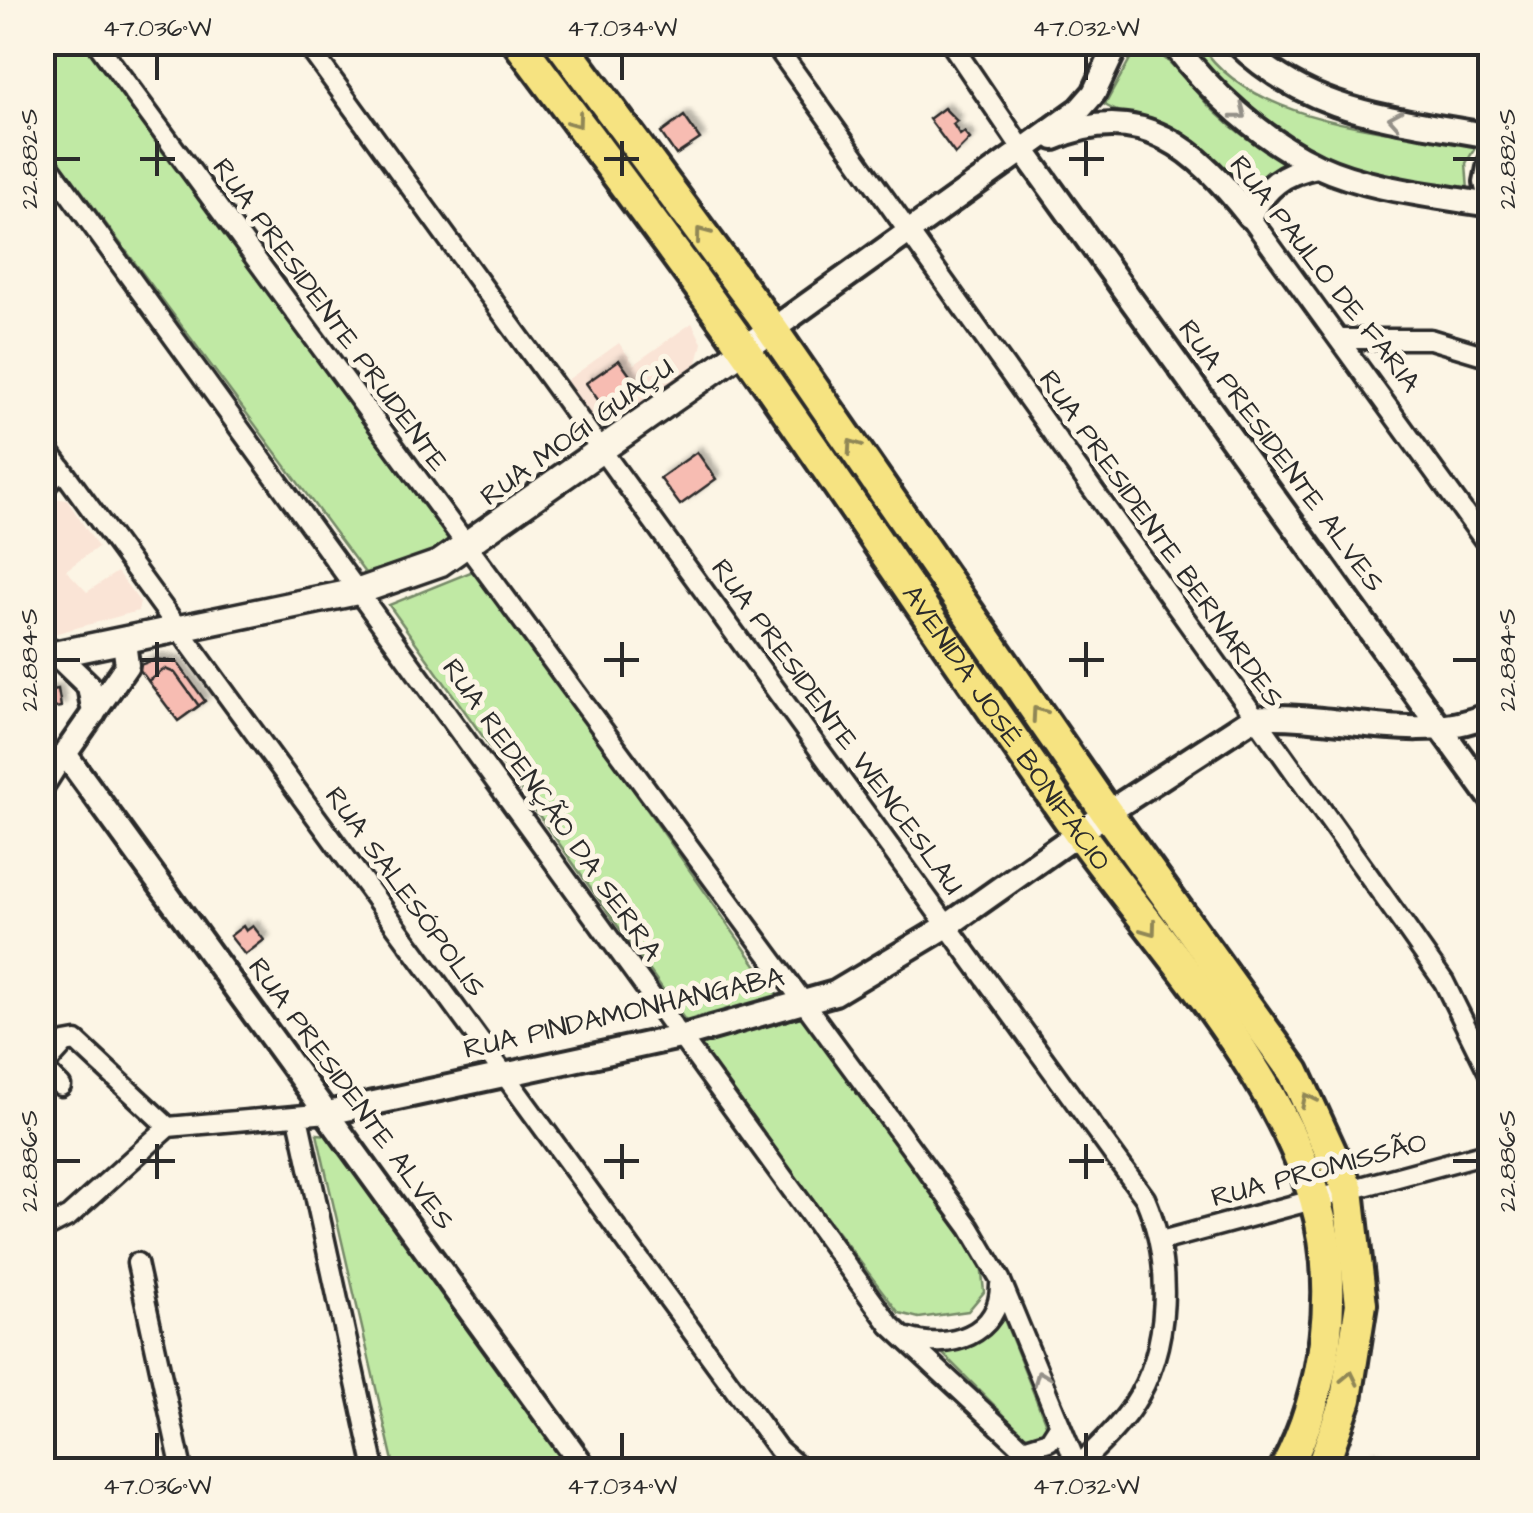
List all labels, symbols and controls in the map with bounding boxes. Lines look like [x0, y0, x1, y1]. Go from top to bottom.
text: 47.036°W [102, 11, 212, 46]
text: 47.034°W [567, 11, 678, 46]
text: 47.032°W [1032, 11, 1140, 46]
one-way arrow [1228, 101, 1246, 118]
text: 22.882°S [12, 109, 47, 209]
one-way arrow [1386, 109, 1403, 130]
text: 22.882°S [1490, 109, 1525, 209]
one-way arrow [565, 110, 582, 128]
street label: RUA PAULO DE FARIA [1220, 147, 1430, 401]
street label: RUA PRESIDENTE PRUDENTE [203, 150, 457, 480]
one-way arrow [696, 227, 714, 245]
street label: RUA PRESIDENTE ALVES [1169, 312, 1393, 600]
street label: RUA MOGI GUAÇU [472, 349, 682, 515]
street label: RUA PRESIDENTE BERNARDES [1029, 363, 1293, 715]
one-way arrow [847, 439, 865, 457]
street label: RUA PRESIDENTE WENCESLAU [702, 551, 972, 903]
street label: AVENIDA JOSÉ BONIFÁCIO [893, 577, 1120, 879]
text: 22.884°S [12, 608, 47, 712]
text: 22.884°S [1490, 608, 1525, 712]
street label: RUA REDENÇÃO DA SERRA [432, 651, 672, 969]
one-way arrow [1032, 706, 1050, 725]
street label: RUA SALESÓPOLIS [315, 779, 495, 1005]
one-way arrow [1138, 918, 1157, 937]
street label: RUA PRESIDENTE ALVES [239, 950, 463, 1238]
street label: RUA PINDAMONHANGABA [460, 957, 788, 1069]
one-way arrow [1301, 1093, 1321, 1111]
text: 22.886°S [12, 1110, 47, 1212]
text: 22.886°S [1490, 1110, 1525, 1212]
street label: RUA PROMISSÃO [1207, 1123, 1431, 1217]
one-way arrow [1032, 1370, 1052, 1387]
one-way arrow [1339, 1370, 1360, 1387]
text: 47.036°W [102, 1469, 212, 1504]
text: 47.034°W [567, 1469, 678, 1504]
text: 47.032°W [1032, 1469, 1140, 1504]

